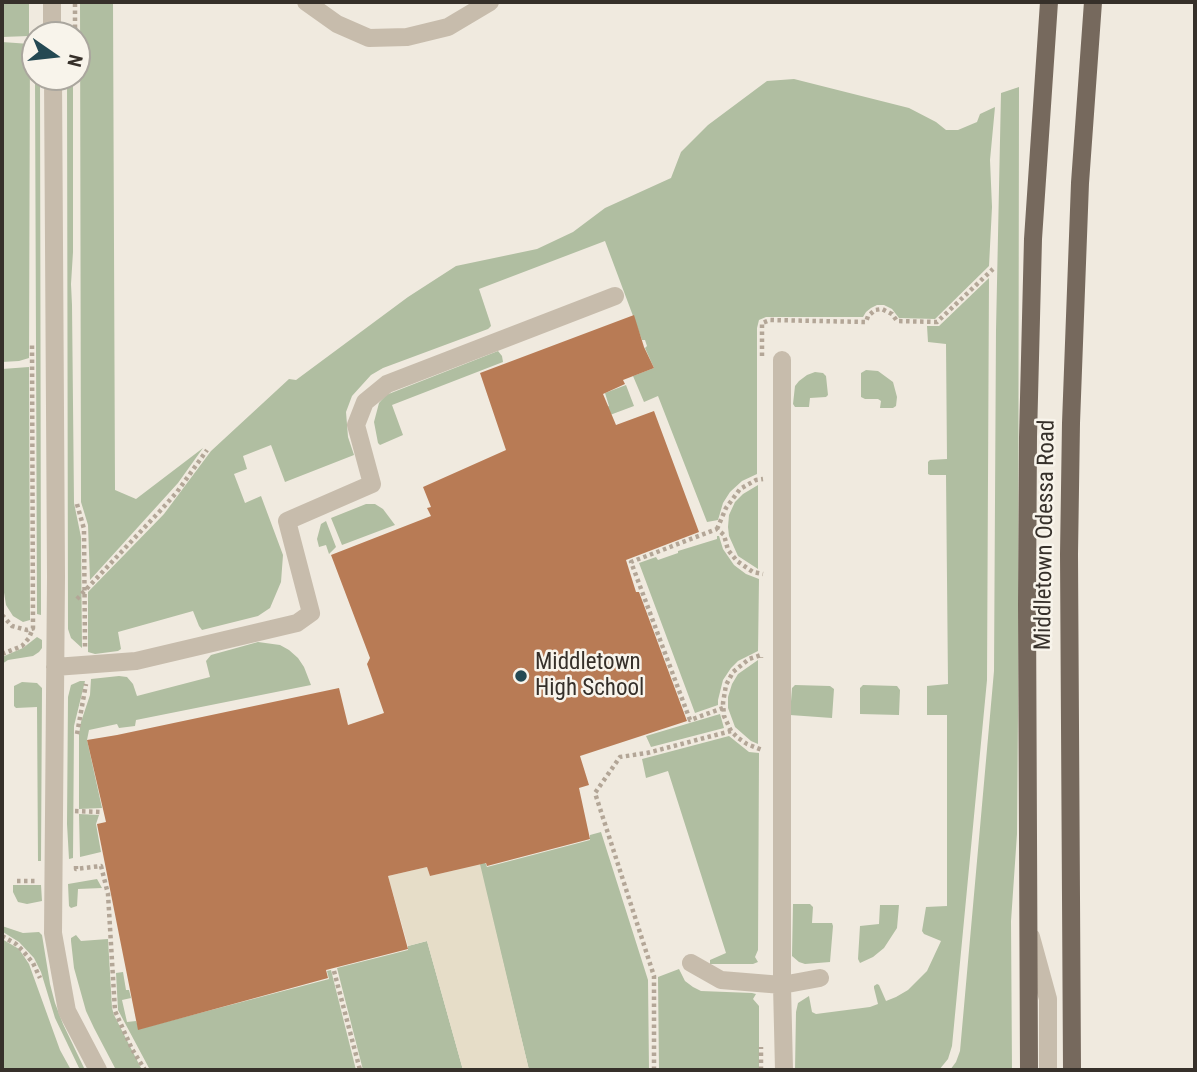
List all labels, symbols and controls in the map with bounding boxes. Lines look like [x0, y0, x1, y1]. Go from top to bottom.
north arrow [21, 21, 91, 91]
text: N [62, 52, 87, 69]
street label: Middletown Odessa Road [1030, 420, 1062, 650]
place label: Middletown High School [535, 649, 644, 703]
marker: Middletown High School [513, 668, 529, 684]

